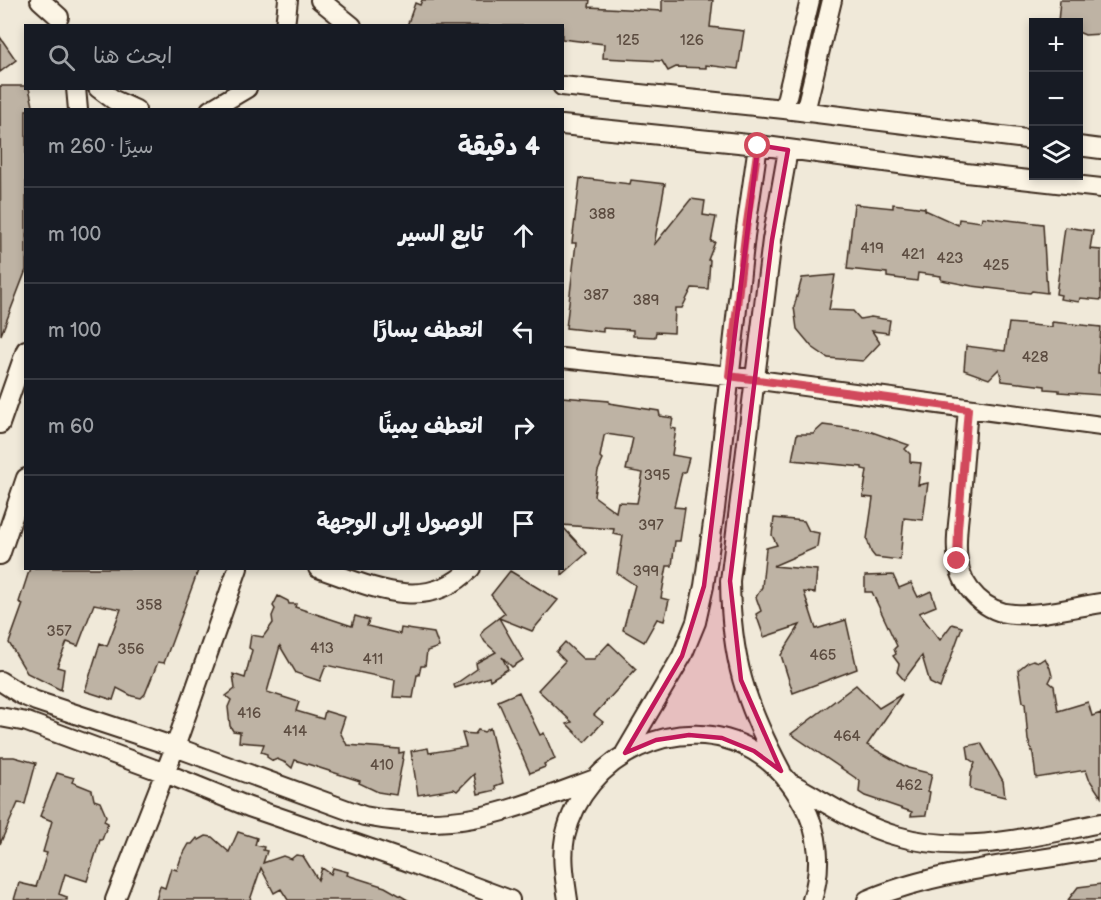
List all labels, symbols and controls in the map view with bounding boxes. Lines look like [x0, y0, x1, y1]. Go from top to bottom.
map controls [1029, 18, 1083, 180]
button: + [1029, 18, 1083, 72]
search box [24, 24, 564, 90]
house number: 125 [616, 31, 640, 50]
house number: 126 [680, 31, 704, 50]
icon: search [45, 41, 78, 74]
text: ابحث هنا [93, 43, 173, 70]
button: − [1029, 72, 1083, 126]
button: layers [1029, 126, 1083, 180]
text: 4 دقيقة [458, 132, 540, 163]
route start [744, 132, 770, 158]
text: سيرًا · 260 m [48, 135, 154, 159]
house number: 388 [589, 205, 616, 224]
icon: ahead [507, 219, 540, 252]
text: تابع السير [399, 221, 483, 248]
text: 100 m [48, 223, 101, 247]
house number: 419 [860, 239, 884, 258]
house number: 421 [901, 245, 925, 264]
house number: 423 [937, 249, 963, 268]
house number: 425 [983, 256, 1009, 275]
house number: 387 [583, 286, 609, 305]
house number: 389 [633, 291, 659, 310]
icon: left [507, 315, 540, 348]
text: انعطف يسارًا [373, 317, 483, 344]
text: 100 m [48, 319, 101, 343]
house number: 428 [1022, 348, 1049, 367]
icon: right [507, 411, 540, 444]
text: انعطف يمينًا [379, 413, 483, 440]
text: 60 m [48, 415, 94, 439]
house number: 395 [644, 466, 670, 485]
icon: arrive [507, 507, 540, 540]
text: الوصول إلى الوجهة [316, 509, 483, 536]
house number: 397 [638, 516, 664, 535]
route end [943, 547, 969, 573]
house number: 399 [633, 562, 659, 581]
house number: 358 [136, 596, 163, 615]
house number: 357 [46, 622, 72, 641]
house number: 413 [310, 639, 334, 658]
house number: 356 [118, 640, 145, 659]
house number: 465 [810, 646, 836, 665]
house number: 411 [363, 650, 383, 669]
house number: 416 [237, 704, 261, 723]
house number: 414 [283, 722, 307, 741]
house number: 464 [833, 727, 861, 746]
house number: 410 [370, 756, 394, 775]
house number: 462 [895, 776, 923, 795]

